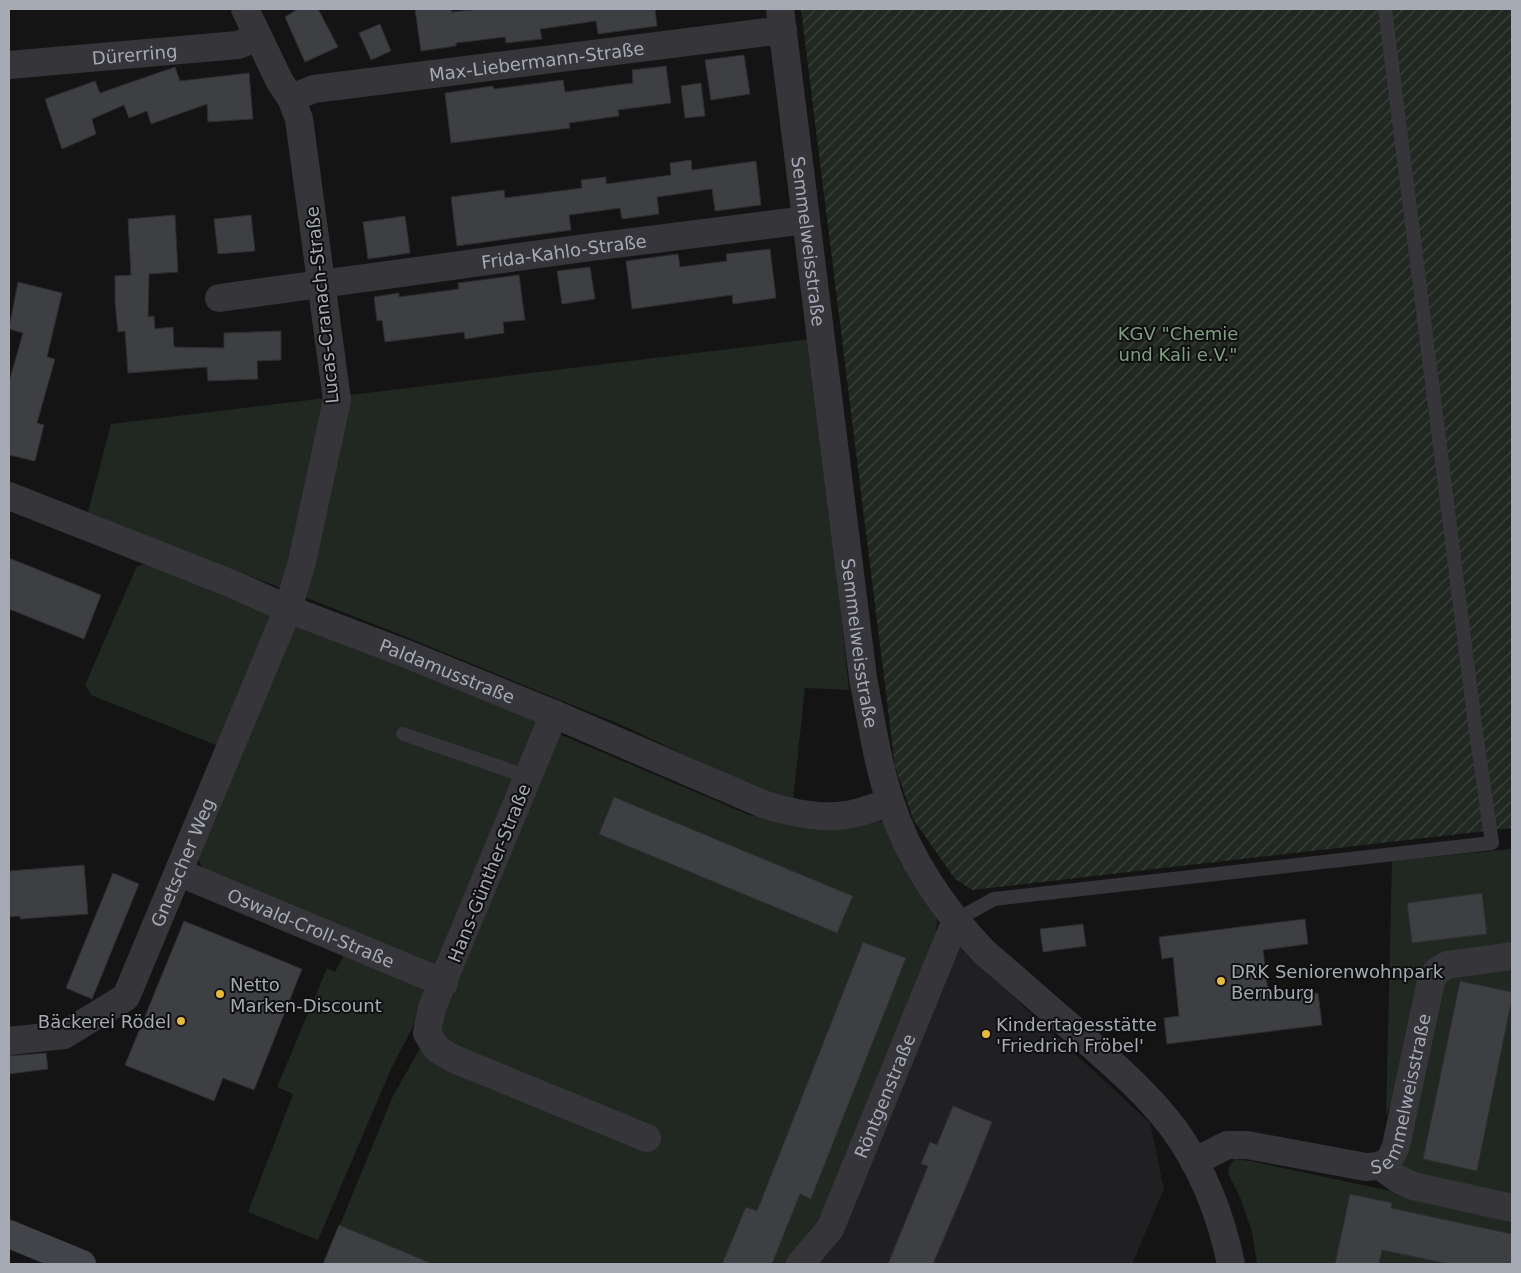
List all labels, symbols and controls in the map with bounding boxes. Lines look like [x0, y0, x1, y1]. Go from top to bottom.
street label: Max-Liebermann-Straße [428, 37, 645, 85]
street label: Dürerring [91, 40, 178, 68]
street label: Semmelweisstraße [788, 155, 830, 327]
street label: Lucas-Cranach-Straße [301, 205, 343, 405]
street label: Frida-Kahlo-Straße [480, 230, 648, 273]
park label: KGV "Chemie und Kali e.V." [1118, 323, 1238, 365]
street label: Semmelweisstraße [838, 557, 883, 730]
street label: Paldamusstraße [377, 634, 518, 708]
street label: Hans-Günther-Straße [444, 781, 534, 965]
street label: Gnetscher Weg [146, 795, 218, 930]
street label: Oswald-Croll-Straße [225, 884, 398, 972]
place label: DRK Seniorenwohnpark Bernburg [1231, 961, 1444, 1003]
place label: Netto Marken-Discount [230, 974, 382, 1016]
marker: DRK Seniorenwohnpark Bernburg [1215, 975, 1227, 987]
marker: Netto Marken-Discount [214, 988, 226, 1000]
place label: Bäckerei Rödel [38, 1011, 171, 1032]
street label: Semmelweisstraße [1369, 1012, 1434, 1177]
place label: Kindertagesstätte 'Friedrich Fröbel' [996, 1014, 1157, 1056]
marker: Bäckerei Rödel [175, 1015, 187, 1027]
marker: Kindertagesstätte 'Friedrich Fröbel' [980, 1028, 992, 1040]
street label: Röntgenstraße [850, 1030, 919, 1161]

